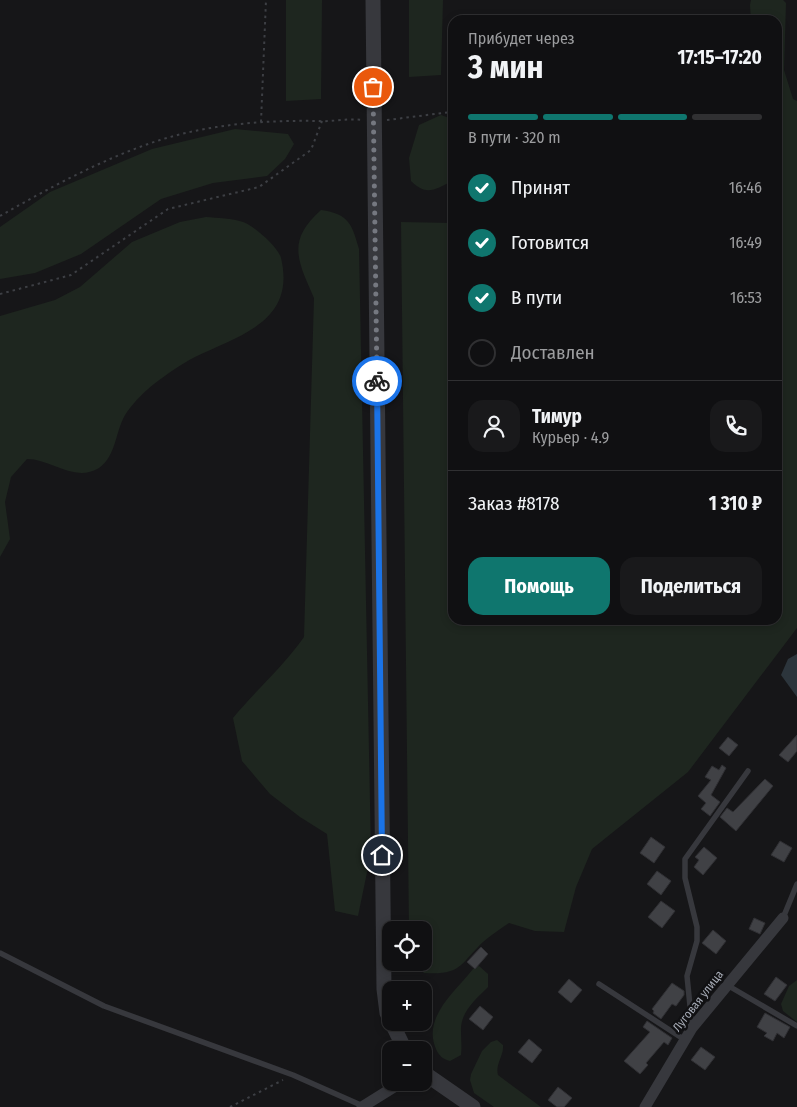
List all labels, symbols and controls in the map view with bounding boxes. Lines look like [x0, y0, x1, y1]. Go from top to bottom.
text: Прибудет через [468, 29, 575, 48]
text: 17:15–17:20 [677, 46, 762, 69]
text: 3 мин [468, 48, 544, 86]
pin [352, 66, 394, 108]
icon: bag [359, 73, 387, 101]
text: В пути · 320 m [468, 128, 561, 147]
icon: check [468, 174, 496, 202]
text: Принят [511, 176, 570, 199]
text: 16:46 [729, 178, 762, 197]
icon: check [468, 229, 496, 257]
text: Готовится [511, 231, 589, 254]
text: 16:49 [729, 233, 762, 252]
icon: check [468, 284, 496, 312]
text: В пути [511, 286, 562, 309]
text: 16:53 [730, 288, 762, 307]
text: Доставлен [511, 341, 595, 364]
courier [352, 356, 402, 406]
icon: bike [363, 367, 391, 395]
button: person [468, 400, 520, 452]
button: phone [710, 400, 762, 452]
text: Тимур [532, 405, 582, 428]
text: Курьер · 4.9 [532, 428, 609, 447]
text: Заказ #8178 [468, 492, 559, 515]
text: 1 310 ₽ [709, 492, 762, 515]
button: Помощь [468, 557, 610, 615]
button: Поделиться [620, 557, 762, 615]
pin [361, 834, 403, 876]
icon: home [368, 841, 396, 869]
map controls [382, 921, 432, 1091]
button: locate [382, 921, 432, 971]
street label: Луговая улица [670, 968, 726, 1034]
button: + [382, 981, 432, 1031]
button: − [382, 1041, 432, 1091]

